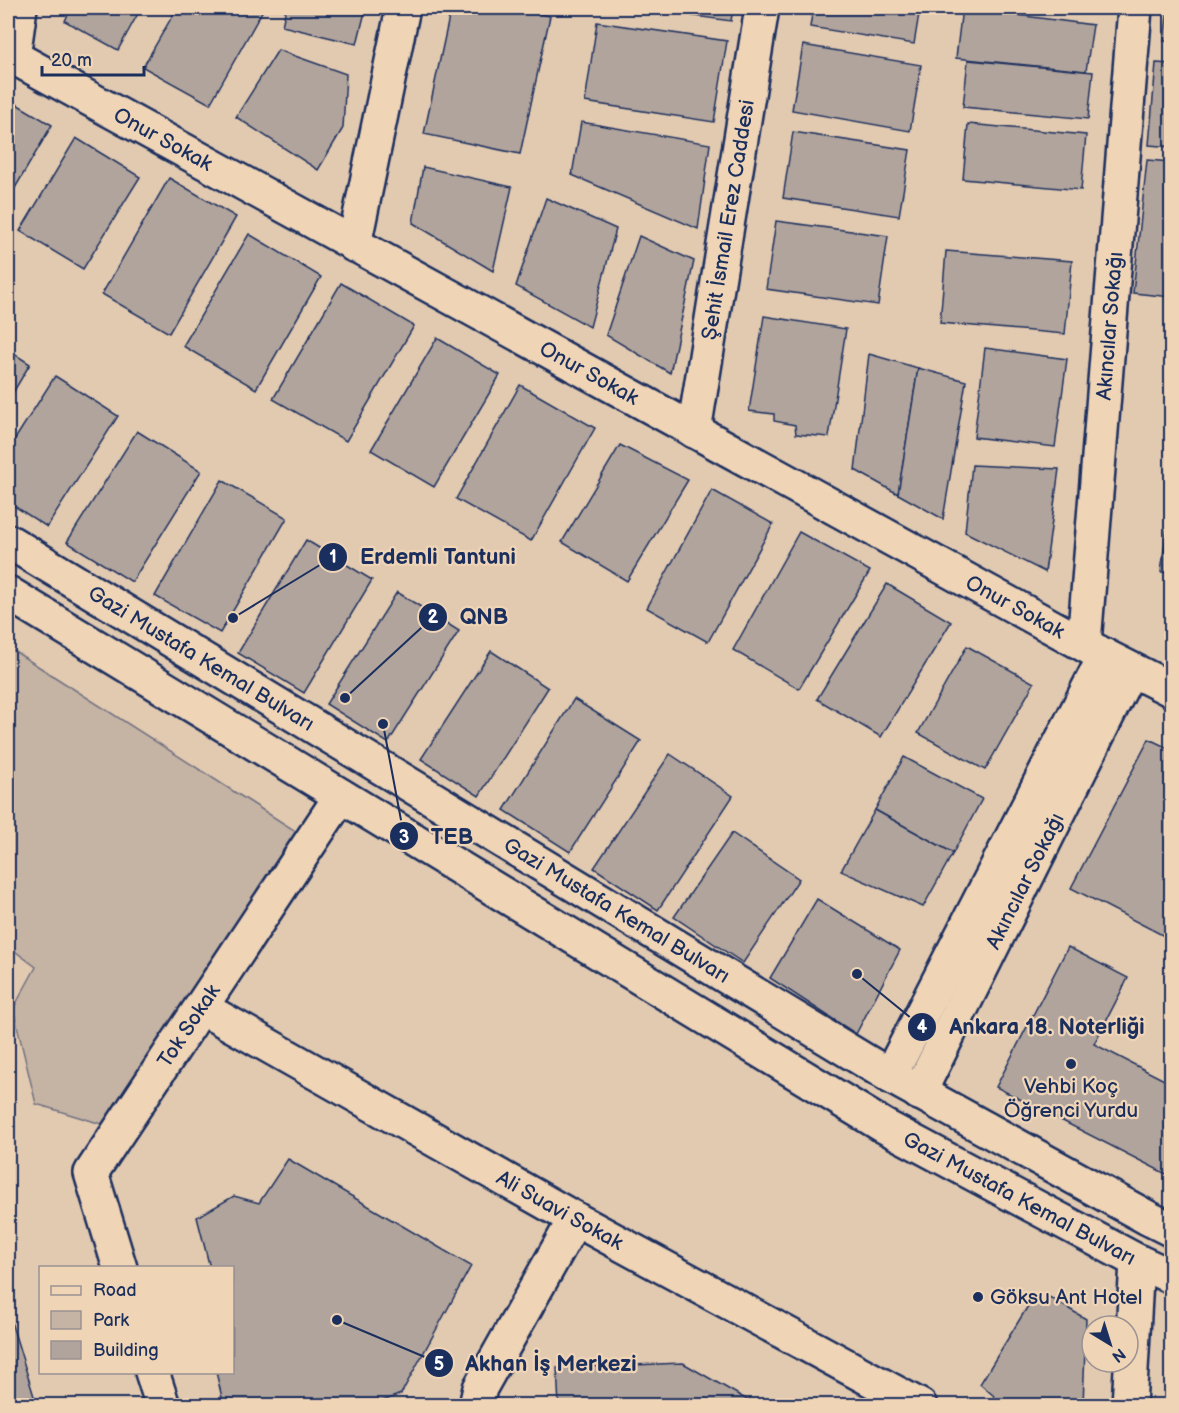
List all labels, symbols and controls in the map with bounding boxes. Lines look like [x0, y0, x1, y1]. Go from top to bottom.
scale bar [42, 39, 144, 77]
text: 20 m [51, 50, 92, 71]
street label: Şehit İsmail Erez Caddesi [696, 98, 760, 342]
street label: Onur Sokak [109, 102, 218, 177]
street label: Akıncılar Sokağı [1091, 251, 1128, 401]
street label: Onur Sokak [535, 336, 644, 411]
callout: Erdemli Tantuni [318, 537, 528, 577]
text: Erdemli Tantuni [360, 544, 516, 571]
text: 1 [329, 547, 337, 568]
street label: Onur Sokak [961, 570, 1070, 644]
street label: Gazi Mustafa Kemal Bulvarı [84, 580, 319, 736]
callout: QNB [418, 597, 521, 637]
text: QNB [460, 604, 508, 631]
text: 2 [428, 607, 439, 628]
street label: Akıncılar Sokağı [980, 809, 1069, 953]
callout: TEB [389, 816, 485, 856]
text: TEB [431, 824, 473, 851]
text: 3 [399, 827, 409, 848]
street label: Gazi Mustafa Kemal Bulvarı [499, 832, 734, 988]
street label: Tok Sokak [152, 979, 226, 1072]
callout: Ankara 18. Noterliği [907, 1007, 1156, 1047]
text: Ankara 18. Noterliği [948, 1014, 1145, 1041]
text: 4 [917, 1017, 928, 1038]
marker: Vehbi Koç Öğrenci Yurdu [1064, 1057, 1078, 1071]
place label: Vehbi Koç Öğrenci Yurdu [1004, 1074, 1138, 1123]
street label: Gazi Mustafa Kemal Bulvarı [899, 1126, 1140, 1271]
street label: Ali Suavi Sokak [492, 1165, 628, 1256]
legend [39, 1266, 234, 1374]
text: Road [93, 1280, 137, 1301]
place label: Göksu Ant Hotel [990, 1285, 1142, 1310]
marker: Göksu Ant Hotel [971, 1290, 985, 1304]
text: Park [93, 1310, 129, 1331]
north arrow [1080, 1314, 1140, 1374]
text: Building [93, 1340, 159, 1361]
callout: Akhan İş Merkezi [424, 1343, 649, 1383]
text: N [1108, 1343, 1129, 1366]
text: Akhan İş Merkezi [464, 1349, 637, 1378]
text: 5 [434, 1354, 444, 1375]

